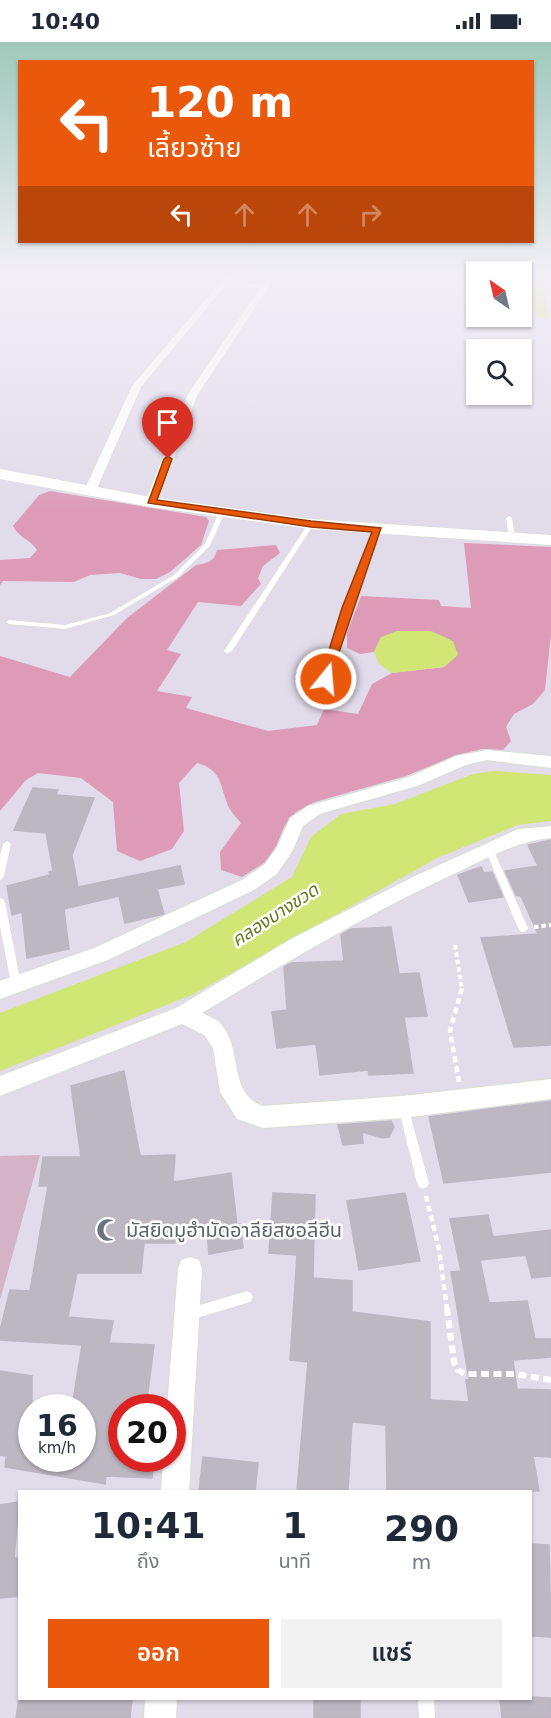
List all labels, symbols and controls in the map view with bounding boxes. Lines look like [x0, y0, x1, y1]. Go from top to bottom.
text: 10:40 [30, 9, 100, 34]
text: 120 m [147, 78, 293, 127]
icon: left [48, 84, 126, 162]
text: เลี้ยวซ้าย [147, 132, 241, 163]
icon: left [165, 198, 198, 231]
icon: ahead [228, 198, 261, 231]
icon: ahead [291, 198, 324, 231]
icon: right [354, 198, 387, 231]
north arrow [466, 261, 532, 327]
map controls [466, 261, 532, 405]
button: search [466, 339, 532, 405]
pin [142, 397, 193, 459]
icon: arrive [151, 406, 184, 439]
position arrow [294, 647, 358, 711]
water label: คลองบางขวด [228, 878, 323, 950]
mosque icon: มัสยิดมูฮำมัดอาลียิสซอลีฮีน [95, 1217, 121, 1243]
place label: มัสยิดมูฮำมัดอาลียิสซอลีฮีน [126, 1218, 342, 1243]
speed limit sign: 20 [108, 1394, 186, 1472]
text: 16 [36, 1408, 78, 1443]
text: km/h [38, 1439, 76, 1457]
text: 10:41 [91, 1505, 206, 1546]
text: 1 [282, 1505, 307, 1546]
text: 290 [384, 1508, 459, 1549]
text: ถึง [137, 1549, 160, 1573]
text: นาที [278, 1549, 311, 1573]
text: m [412, 1550, 431, 1574]
button: ออก [48, 1619, 269, 1688]
button: แชร์ [281, 1619, 502, 1688]

